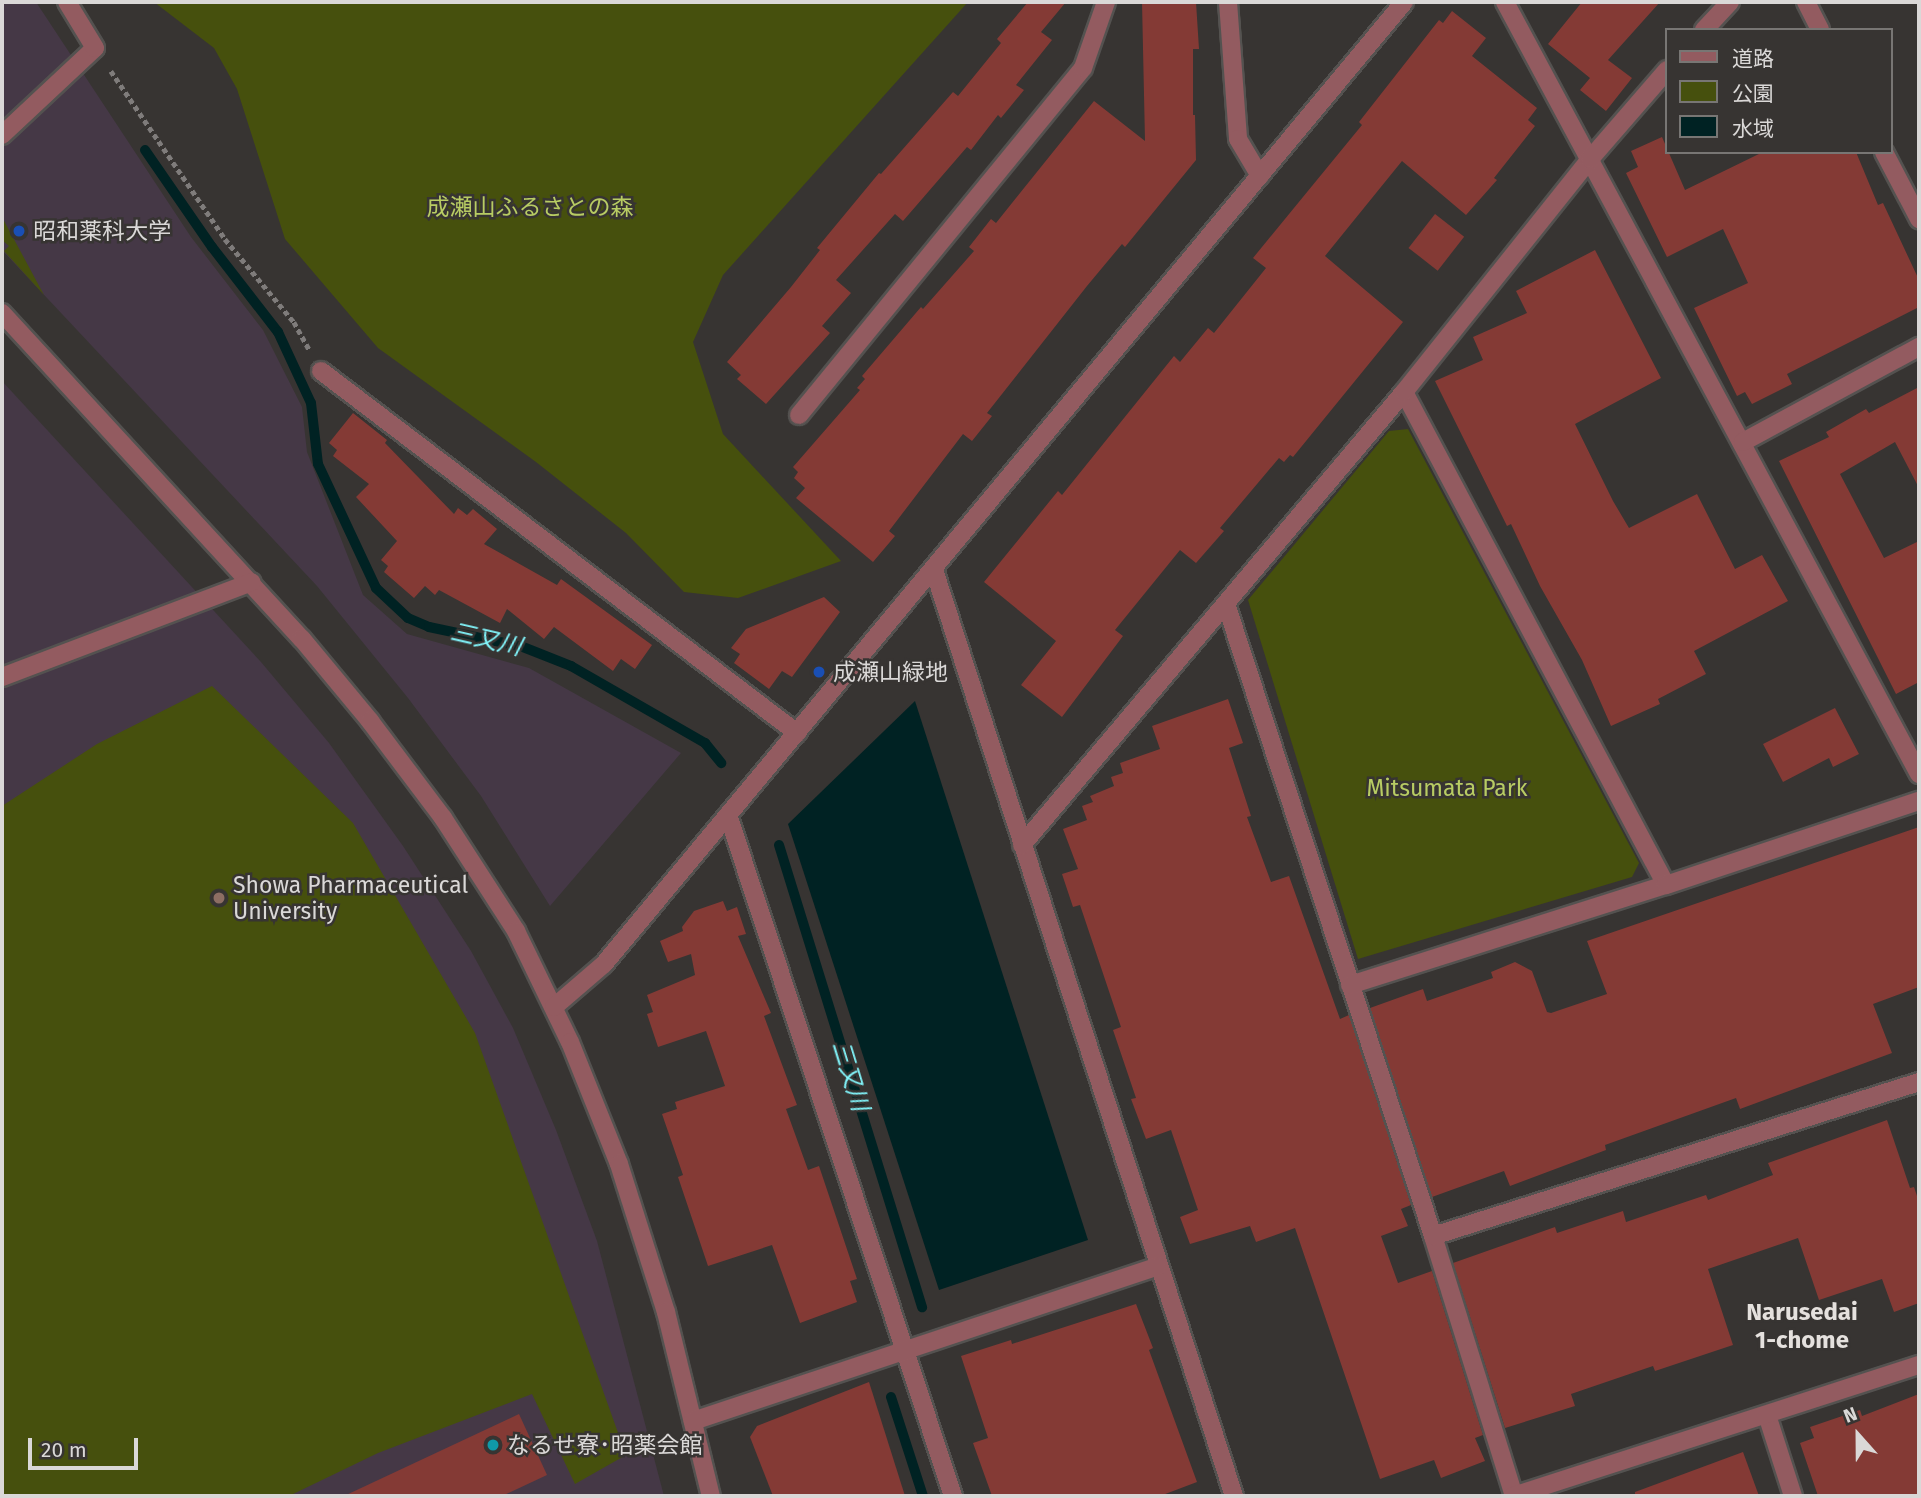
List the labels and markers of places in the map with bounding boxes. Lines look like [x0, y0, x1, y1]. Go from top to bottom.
place label: 昭和薬科大学 [33, 217, 171, 245]
marker: 昭和薬科大学 [11, 223, 27, 239]
place label: 成瀬山緑地 [833, 658, 948, 686]
marker: 成瀬山緑地 [811, 664, 827, 680]
place label: Showa Pharmaceutical University [233, 871, 468, 925]
marker: Showa Pharmaceutical University [211, 890, 227, 906]
place label: なるせ寮･昭薬会館 [507, 1431, 702, 1459]
marker: なるせ寮･昭薬会館 [485, 1437, 501, 1453]

